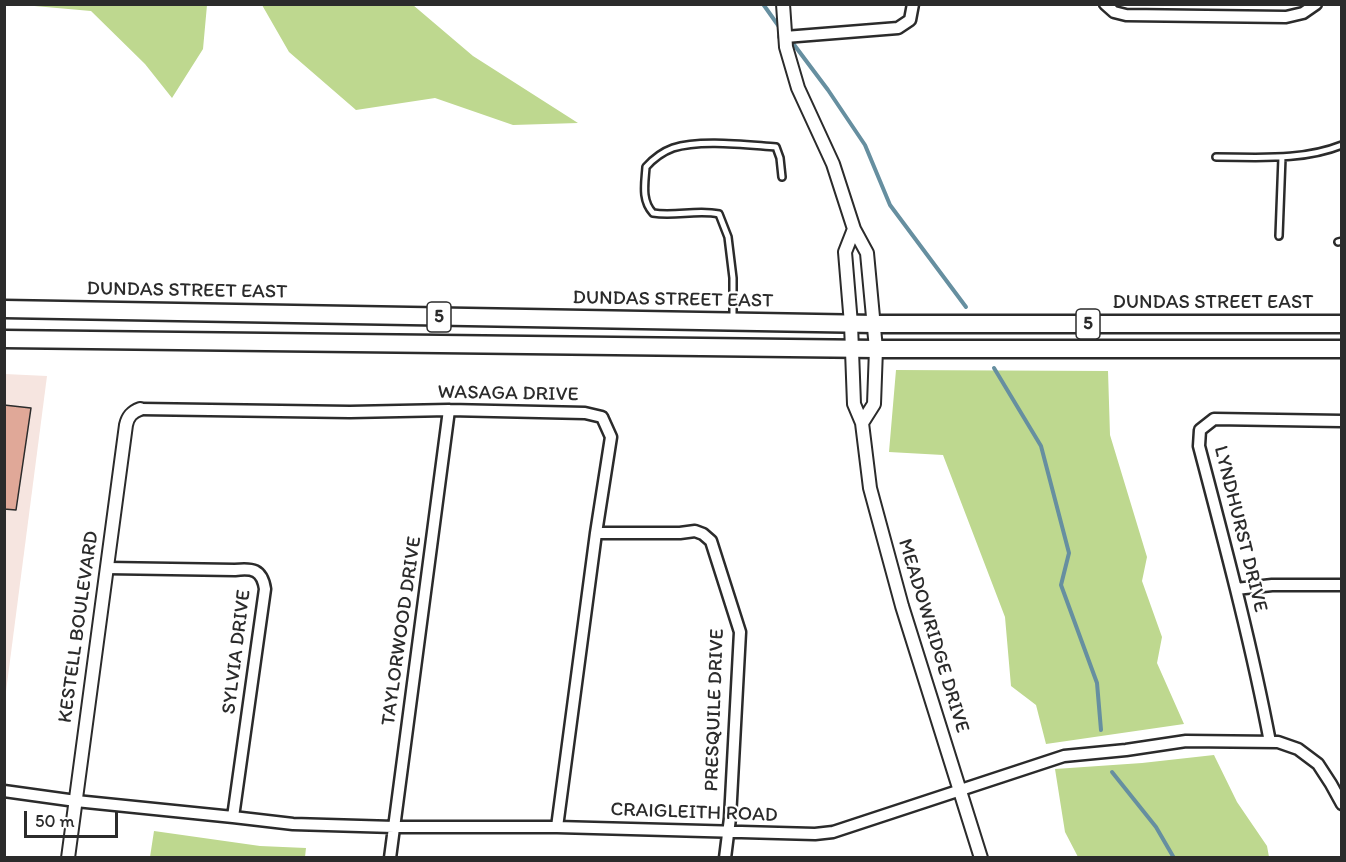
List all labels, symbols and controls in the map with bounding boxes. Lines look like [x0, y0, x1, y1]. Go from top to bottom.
street label: DUNDAS STREET EAST [86, 277, 288, 305]
street label: DUNDAS STREET EAST [572, 286, 774, 314]
street label: DUNDAS STREET EAST [1113, 291, 1313, 315]
road number: 5 [427, 302, 451, 332]
road number: 5 [1076, 309, 1100, 339]
street label: WASAGA DRIVE [437, 381, 579, 407]
street label: LYNDHURST DRIVE [1208, 443, 1272, 615]
street label: KESTELL BOULEVARD [54, 530, 104, 724]
street label: TAYLORWOOD DRIVE [377, 535, 427, 727]
street label: MEADOWRIDGE DRIVE [892, 536, 974, 736]
street label: SYLVIA DRIVE [217, 588, 257, 716]
street label: PRESQUILE DRIVE [700, 628, 730, 792]
street label: CRAIGLEITH ROAD [610, 798, 778, 828]
scale bar [27, 799, 122, 837]
text: 50 m [35, 810, 75, 832]

